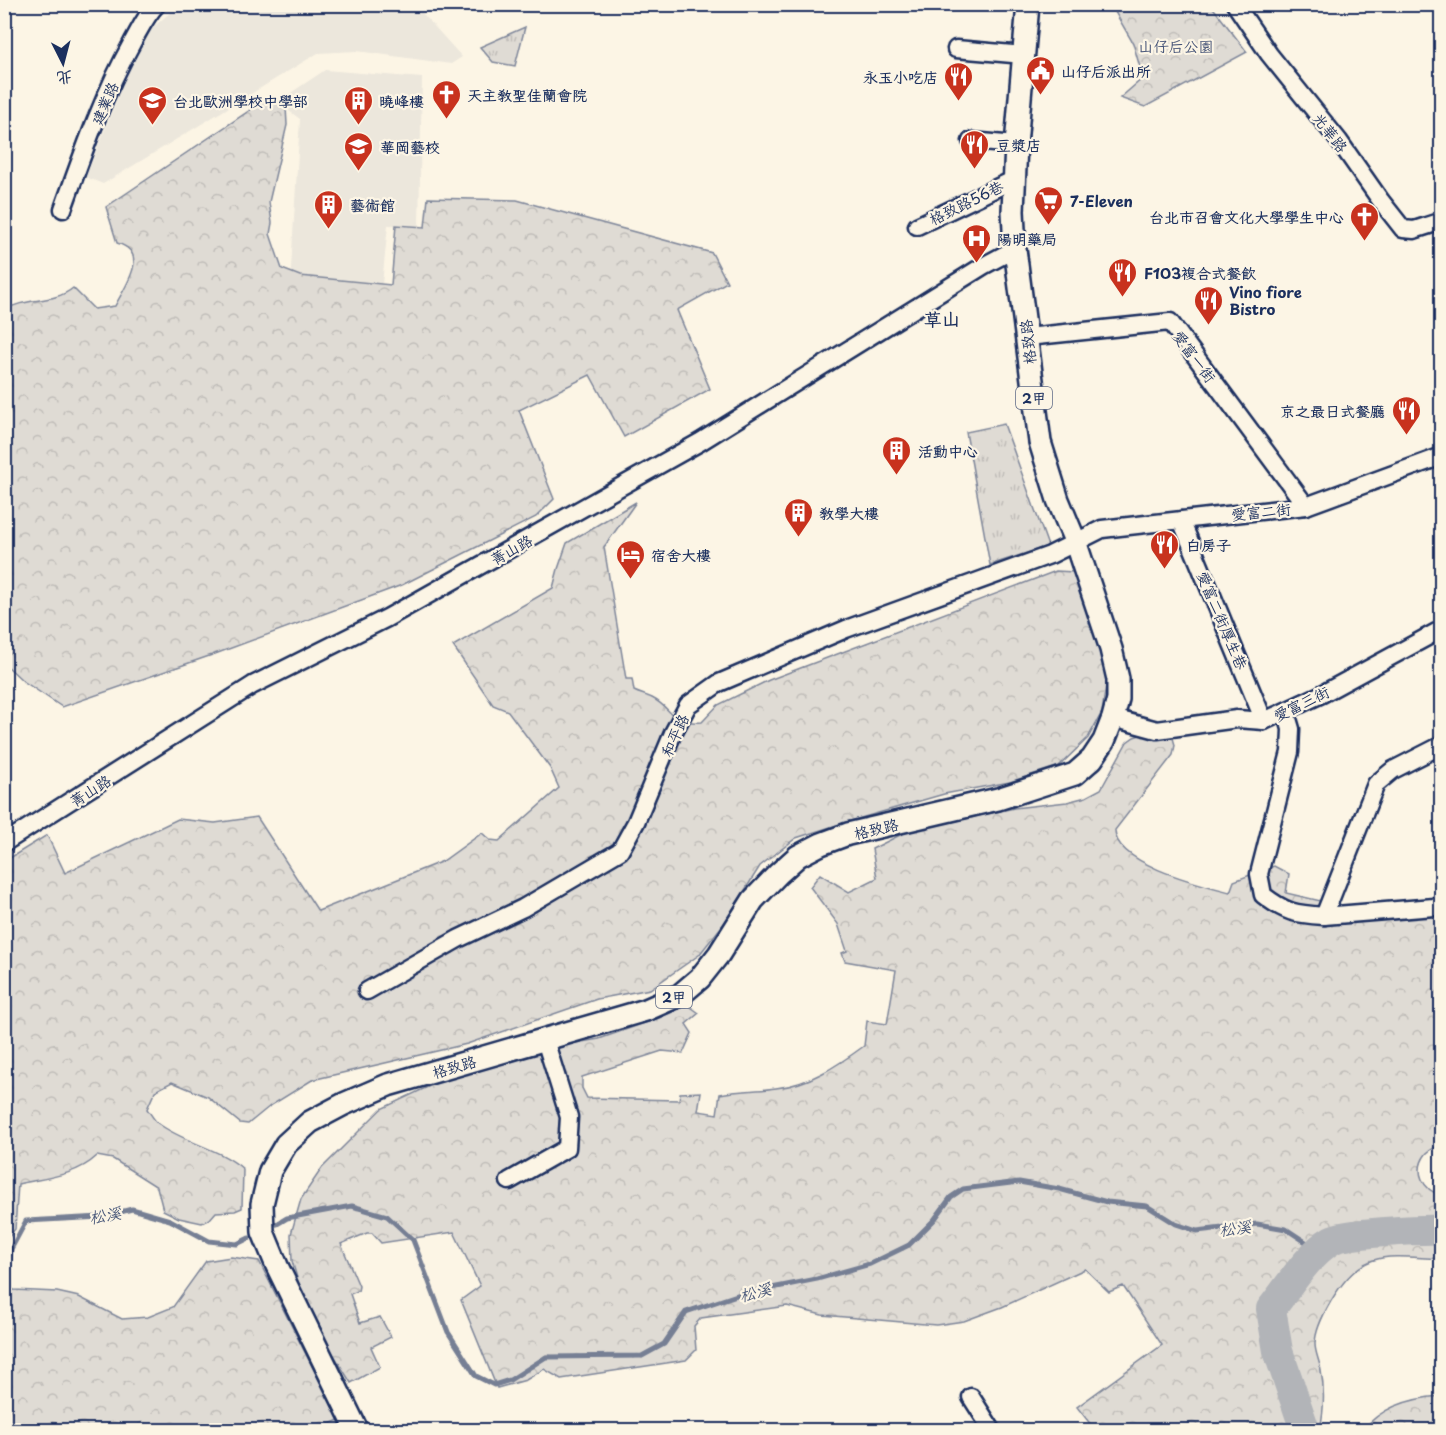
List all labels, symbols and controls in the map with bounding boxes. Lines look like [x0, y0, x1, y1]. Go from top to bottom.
north arrow [33, 33, 93, 93]
park label: 山仔后公園 [1138, 34, 1214, 57]
public building icon: 山仔后派出所 [1024, 54, 1056, 96]
place label: 山仔后派出所 [1061, 59, 1151, 82]
restaurant icon: 永玉小吃店 [943, 60, 975, 102]
place label: 永玉小吃店 [863, 65, 938, 88]
text: 北 [55, 66, 74, 92]
street label: 建業路 [85, 78, 123, 128]
church icon: 天主教聖佳蘭會院 [430, 78, 462, 120]
place label: 天主教聖佳蘭會院 [467, 83, 587, 106]
school or university icon: 台北歐洲學校中學部 [136, 84, 168, 126]
building icon: 曉峰樓 [342, 84, 374, 126]
place label: 台北歐洲學校中學部 [173, 89, 308, 112]
place label: 曉峰樓 [379, 89, 424, 112]
street label: 光華路 [1308, 107, 1354, 157]
restaurant icon: 豆漿店 [959, 128, 991, 170]
school or university icon: 華岡藝校 [343, 130, 375, 172]
place label: 豆漿店 [996, 133, 1041, 156]
place label: 華岡藝校 [380, 135, 440, 158]
street label: 格致路56巷 [925, 174, 1007, 230]
supermarket icon: 7-Eleven [1033, 184, 1065, 226]
building icon: 藝術館 [313, 188, 345, 230]
place label: 7-Eleven [1070, 189, 1133, 212]
place label: 藝術館 [350, 193, 395, 216]
church icon: 台北市召會文化大學學生中心 [1349, 200, 1381, 242]
place label: 台北市召會文化大學學生中心 [1149, 205, 1344, 228]
hospital icon: 陽明藥局 [960, 222, 992, 264]
place label: 陽明藥局 [997, 227, 1057, 250]
restaurant icon: F103複合式餐飲 [1107, 256, 1139, 298]
place label: F103複合式餐飲 [1144, 261, 1256, 284]
place label: Vino fiore Bistro [1229, 280, 1302, 320]
restaurant icon: Vino fiore Bistro [1192, 284, 1224, 326]
district label: 草山 [924, 305, 960, 332]
street label: 格致路 [1013, 318, 1041, 366]
street label: 愛富一街 [1168, 325, 1222, 387]
road number: 2甲 [1016, 387, 1052, 409]
restaurant icon: 京之最日式餐廳 [1390, 394, 1422, 436]
place label: 京之最日式餐廳 [1280, 399, 1385, 422]
building icon: 活動中心 [881, 434, 913, 476]
place label: 活動中心 [918, 439, 978, 462]
building icon: 教學大樓 [782, 496, 814, 538]
street label: 愛富二街 [1230, 496, 1292, 526]
place label: 教學大樓 [819, 501, 879, 524]
street label: 菁山路 [486, 528, 536, 570]
restaurant icon: 白房子 [1149, 528, 1181, 570]
place label: 白房子 [1186, 533, 1231, 556]
hotel icon: 宿舍大樓 [614, 538, 646, 580]
place label: 宿舍大樓 [651, 543, 711, 566]
street label: 愛富二街厚生巷 [1192, 567, 1254, 673]
street label: 愛富三街 [1269, 680, 1333, 726]
street label: 和平路 [654, 710, 694, 760]
street label: 菁山路 [65, 768, 115, 812]
street label: 格致路 [851, 812, 901, 844]
road number: 2甲 [656, 986, 692, 1008]
street label: 格致路 [429, 1049, 479, 1083]
water label: 松溪 [87, 1199, 124, 1229]
water label: 松溪 [1218, 1213, 1253, 1241]
water label: 松溪 [737, 1275, 774, 1307]

